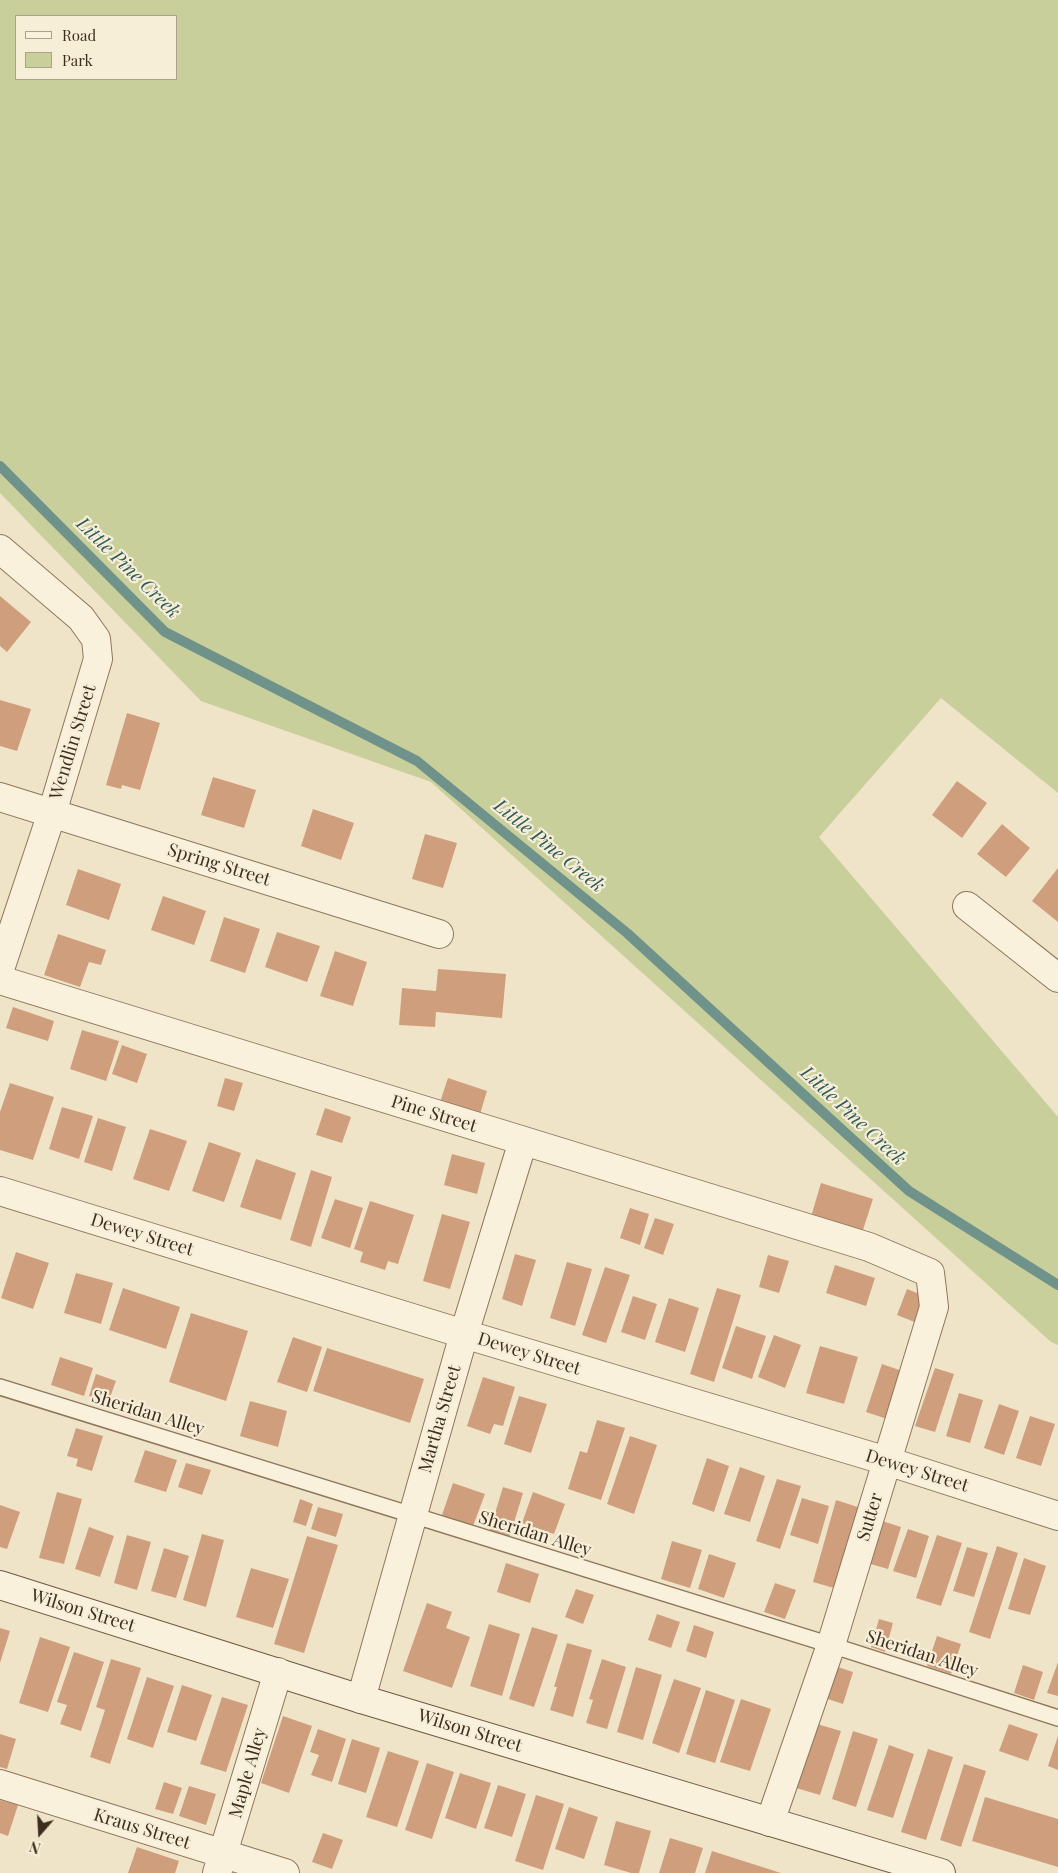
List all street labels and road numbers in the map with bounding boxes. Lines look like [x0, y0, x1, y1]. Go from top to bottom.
street label: Wendlin Street [45, 682, 101, 802]
street label: Spring Street [165, 839, 273, 891]
street label: Pine Street [389, 1091, 479, 1137]
street label: Dewey Street [88, 1209, 196, 1261]
street label: Dewey Street [475, 1328, 583, 1380]
street label: Martha Street [414, 1363, 466, 1475]
street label: Sheridan Alley [89, 1386, 207, 1440]
street label: Dewey Street [863, 1445, 971, 1497]
street label: Sutter [852, 1490, 888, 1544]
street label: Sheridan Alley [476, 1507, 594, 1561]
street label: Wilson Street [28, 1585, 138, 1637]
street label: Sheridan Alley [863, 1626, 981, 1682]
street label: Wilson Street [415, 1705, 525, 1757]
street label: Maple Alley [225, 1725, 271, 1821]
street label: Kraus Street [91, 1804, 193, 1854]

